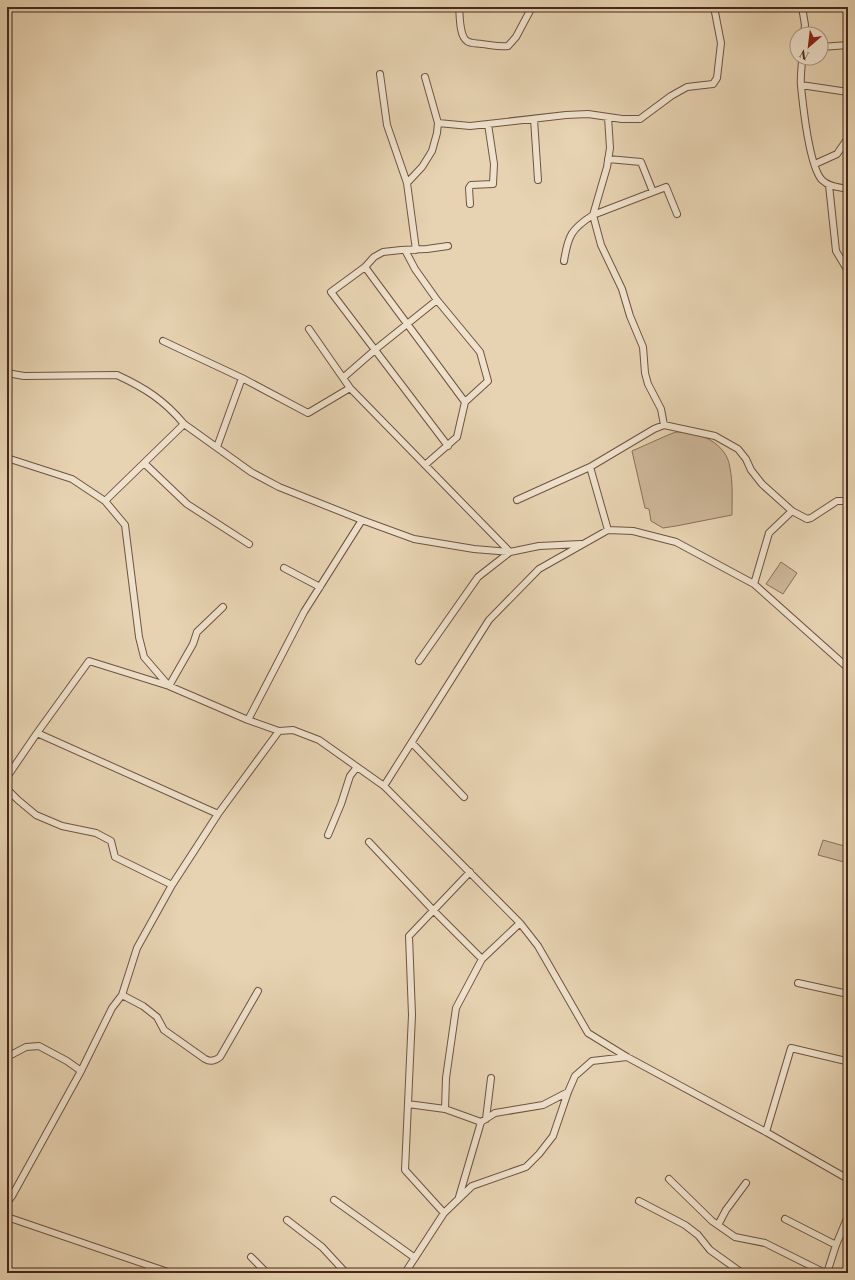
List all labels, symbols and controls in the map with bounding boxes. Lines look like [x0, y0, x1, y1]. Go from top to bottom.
north arrow [789, 26, 829, 66]
text: N [797, 46, 812, 62]

